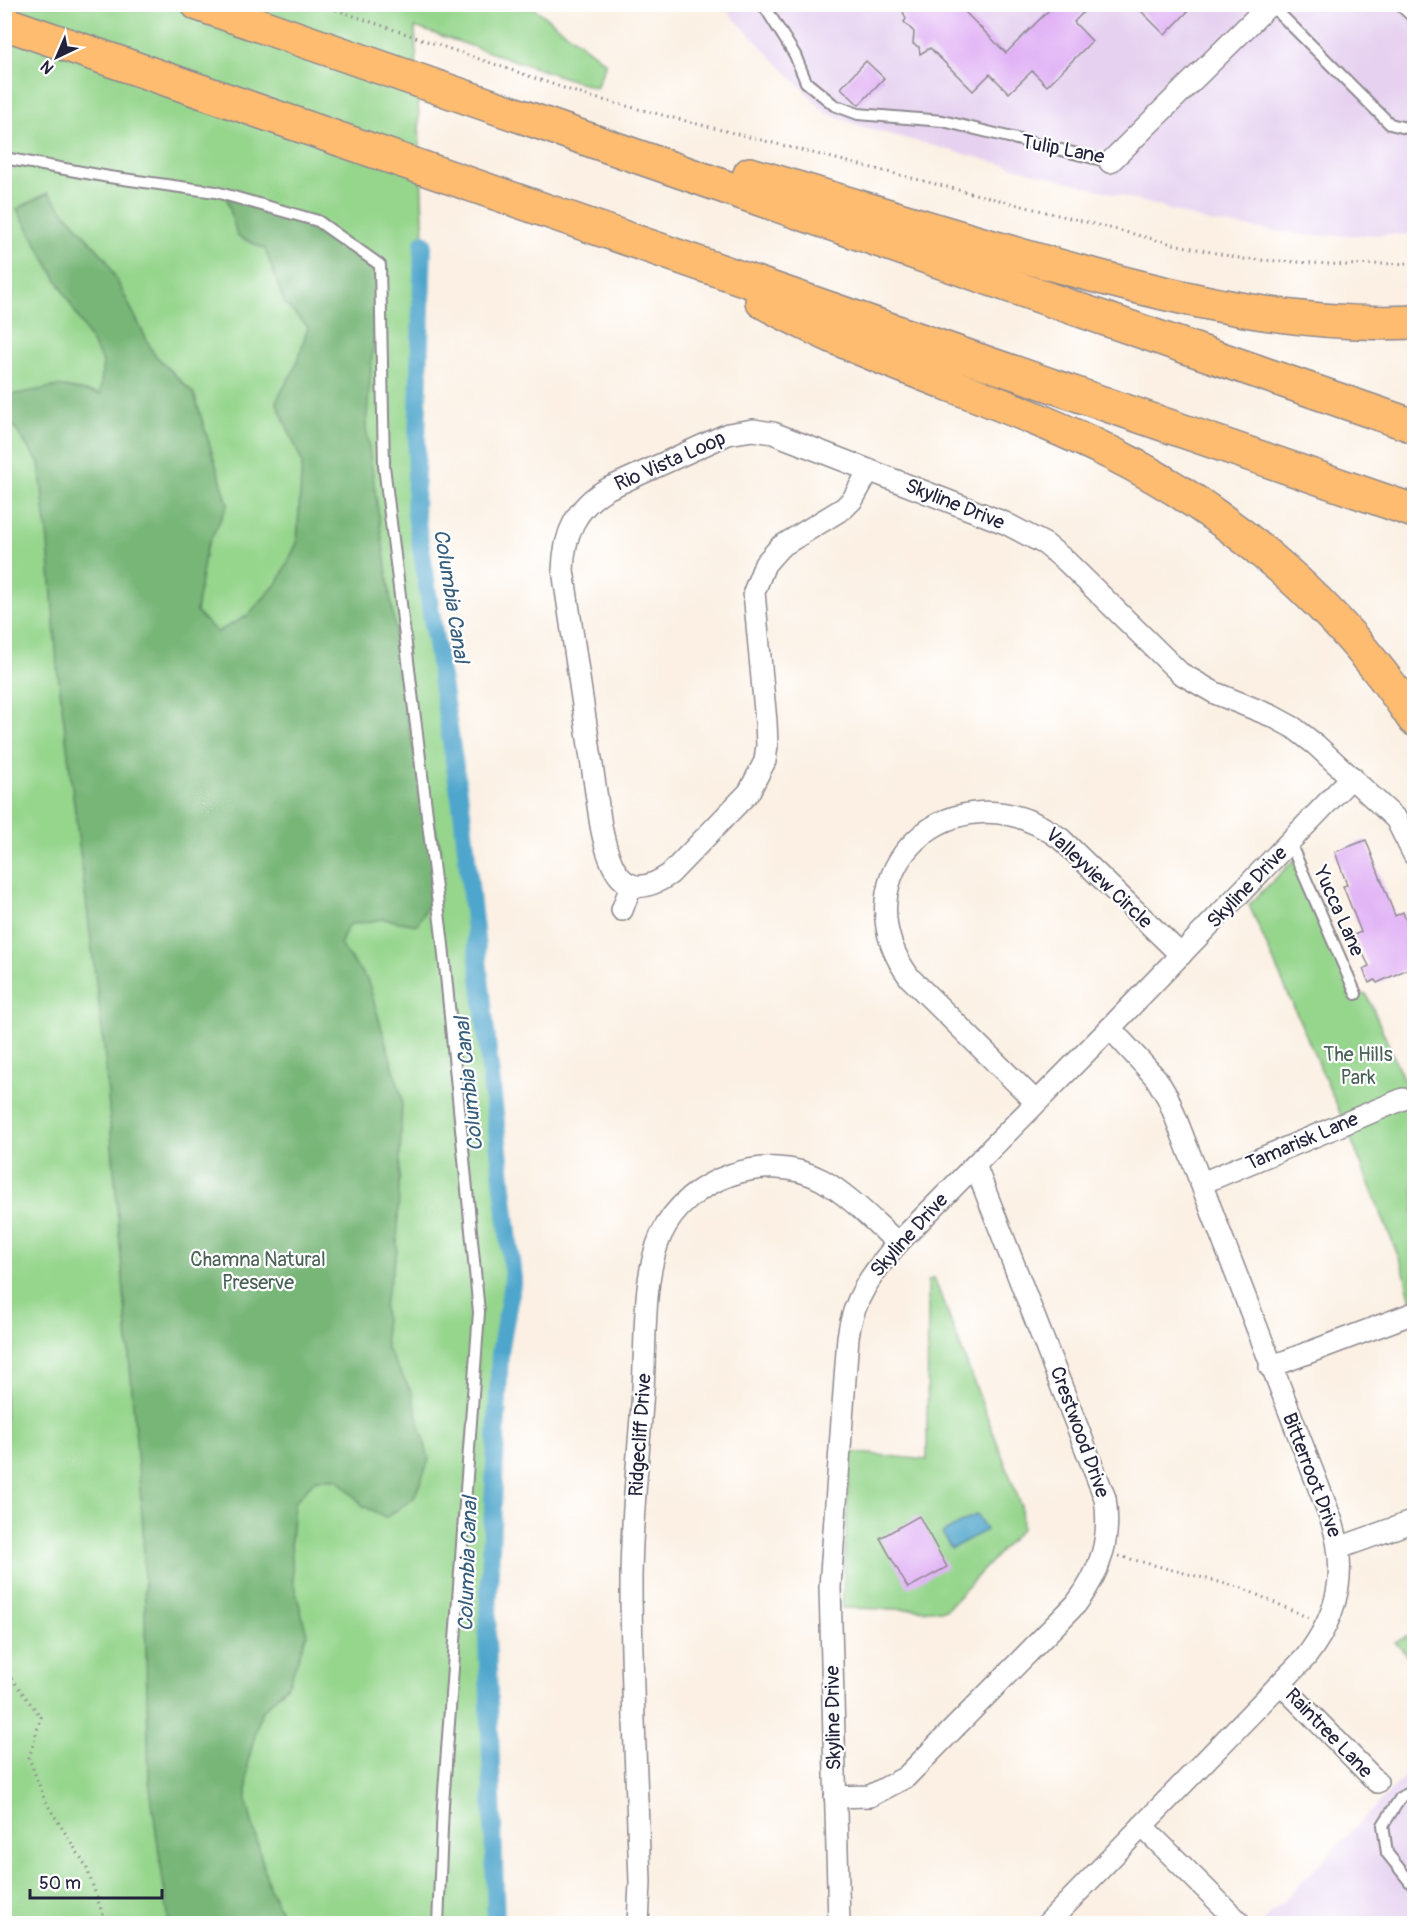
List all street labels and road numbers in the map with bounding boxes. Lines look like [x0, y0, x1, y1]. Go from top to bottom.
street label: Tulip Lane [1019, 129, 1107, 169]
street label: Rio Vista Loop [611, 425, 729, 497]
street label: Skyline Drive [902, 473, 1008, 535]
street label: Valleyview Circle [1040, 822, 1158, 934]
street label: Skyline Drive [1202, 840, 1293, 933]
street label: Yucca Lane [1308, 861, 1370, 960]
street label: Tamarisk Lane [1242, 1106, 1362, 1176]
street label: Skyline Drive [865, 1188, 953, 1282]
street label: Crestwood Drive [1045, 1363, 1115, 1501]
street label: Ridgecliff Drive [623, 1372, 657, 1497]
street label: Bitterroot Drive [1277, 1409, 1347, 1541]
street label: Skyline Drive [820, 1665, 846, 1771]
street label: Raintree Lane [1280, 1683, 1378, 1783]

